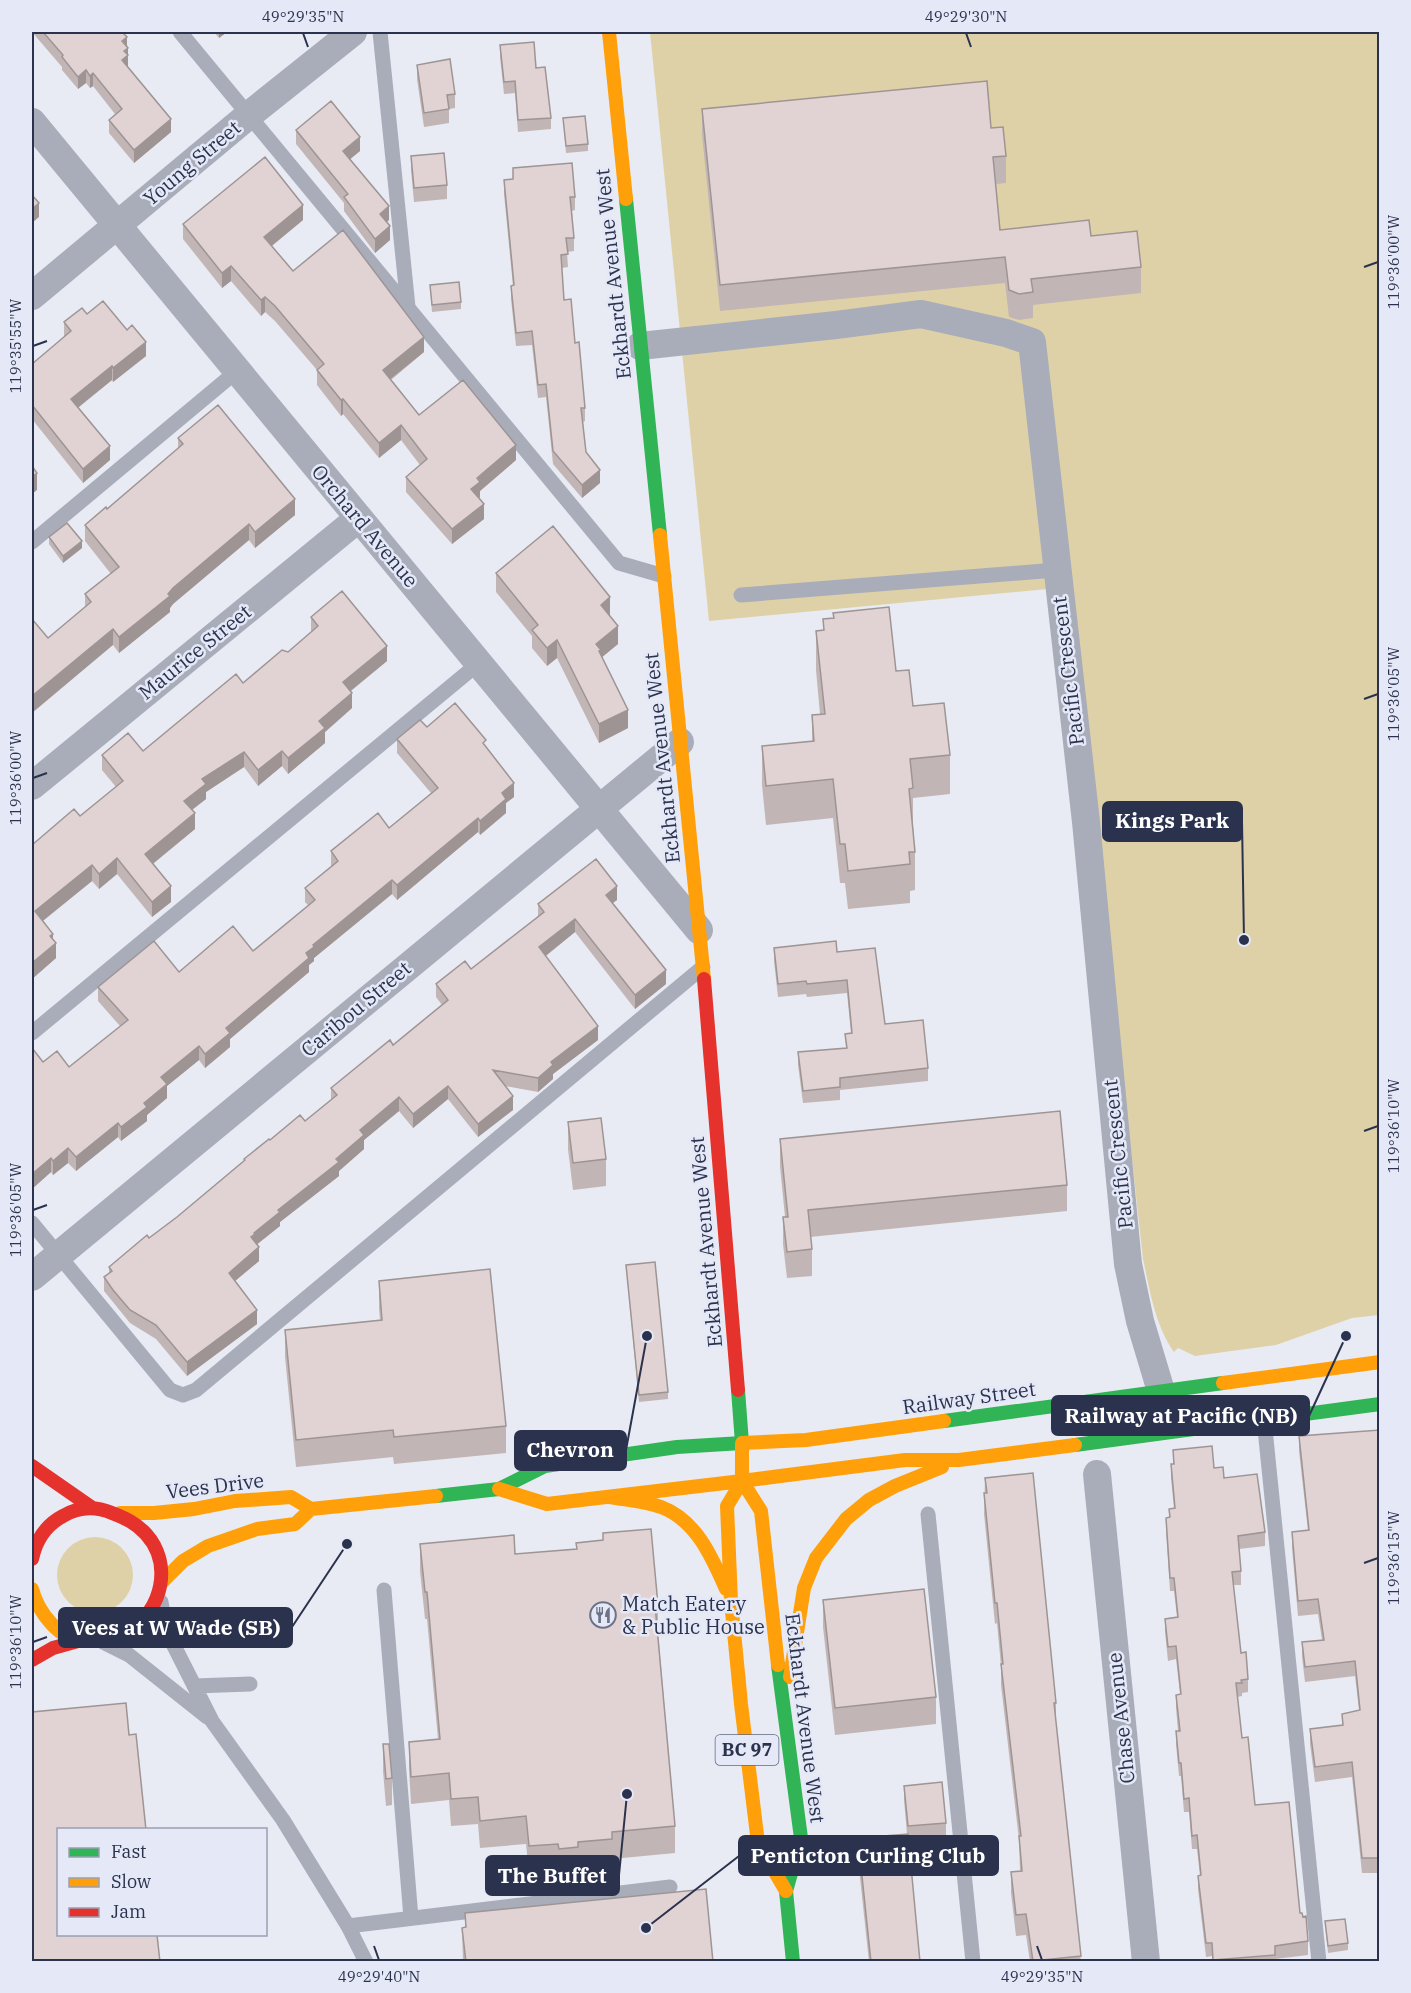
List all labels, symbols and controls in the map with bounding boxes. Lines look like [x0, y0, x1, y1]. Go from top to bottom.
text: 49°29'35"N [262, 7, 344, 26]
text: 49°29'30"N [925, 7, 1007, 26]
street label: Young Street [137, 114, 246, 211]
street label: Eckhardt Avenue West [588, 167, 637, 381]
text: 119°36'00"W [1384, 214, 1403, 309]
text: 119°35'55"W [6, 298, 25, 393]
street label: Orchard Avenue [306, 458, 425, 593]
street label: Pacific Crescent [1045, 595, 1090, 747]
street label: Maurice Street [133, 598, 257, 705]
text: 119°36'05"W [1384, 646, 1403, 741]
street label: Eckhardt Avenue West [637, 651, 686, 865]
text: 119°36'00"W [6, 730, 25, 825]
callout: Kings Park [1103, 802, 1242, 841]
text: Kings Park [1115, 806, 1229, 834]
street label: Caribou Street [295, 955, 416, 1063]
street label: Pacific Crescent [1096, 1078, 1139, 1230]
text: 119°36'10"W [1384, 1078, 1403, 1173]
street label: Eckhardt Avenue West [683, 1135, 728, 1349]
text: 119°36'05"W [6, 1162, 25, 1257]
street label: Railway Street [901, 1375, 1037, 1420]
callout: Railway at Pacific (NB) [1052, 1396, 1309, 1435]
text: Railway at Pacific (NB) [1065, 1401, 1298, 1429]
callout: Chevron [515, 1431, 626, 1470]
text: Chevron [526, 1435, 614, 1463]
street label: Vees Drive [164, 1466, 265, 1505]
text: 119°36'15"W [1384, 1510, 1403, 1605]
place label: Match Eatery & Public House [622, 1590, 765, 1640]
text: 119°36'10"W [6, 1594, 25, 1689]
restaurant icon: Match Eatery & Public House [588, 1600, 618, 1630]
callout: Vees at W Wade (SB) [59, 1608, 292, 1647]
street label: Eckhardt Avenue West [779, 1611, 832, 1825]
text: Vees at W Wade (SB) [71, 1613, 281, 1641]
street label: Chase Avenue [1100, 1651, 1141, 1785]
road number: BC 97 [716, 1735, 778, 1765]
legend [57, 1828, 267, 1936]
callout: Penticton Curling Club [739, 1836, 998, 1875]
text: Fast [111, 1840, 146, 1863]
text: Penticton Curling Club [751, 1841, 986, 1869]
callout: The Buffet [486, 1856, 619, 1895]
text: The Buffet [497, 1861, 607, 1889]
text: Slow [111, 1870, 151, 1893]
text: Jam [111, 1900, 146, 1923]
text: 49°29'40"N [338, 1967, 420, 1986]
text: 49°29'35"N [1001, 1967, 1083, 1986]

